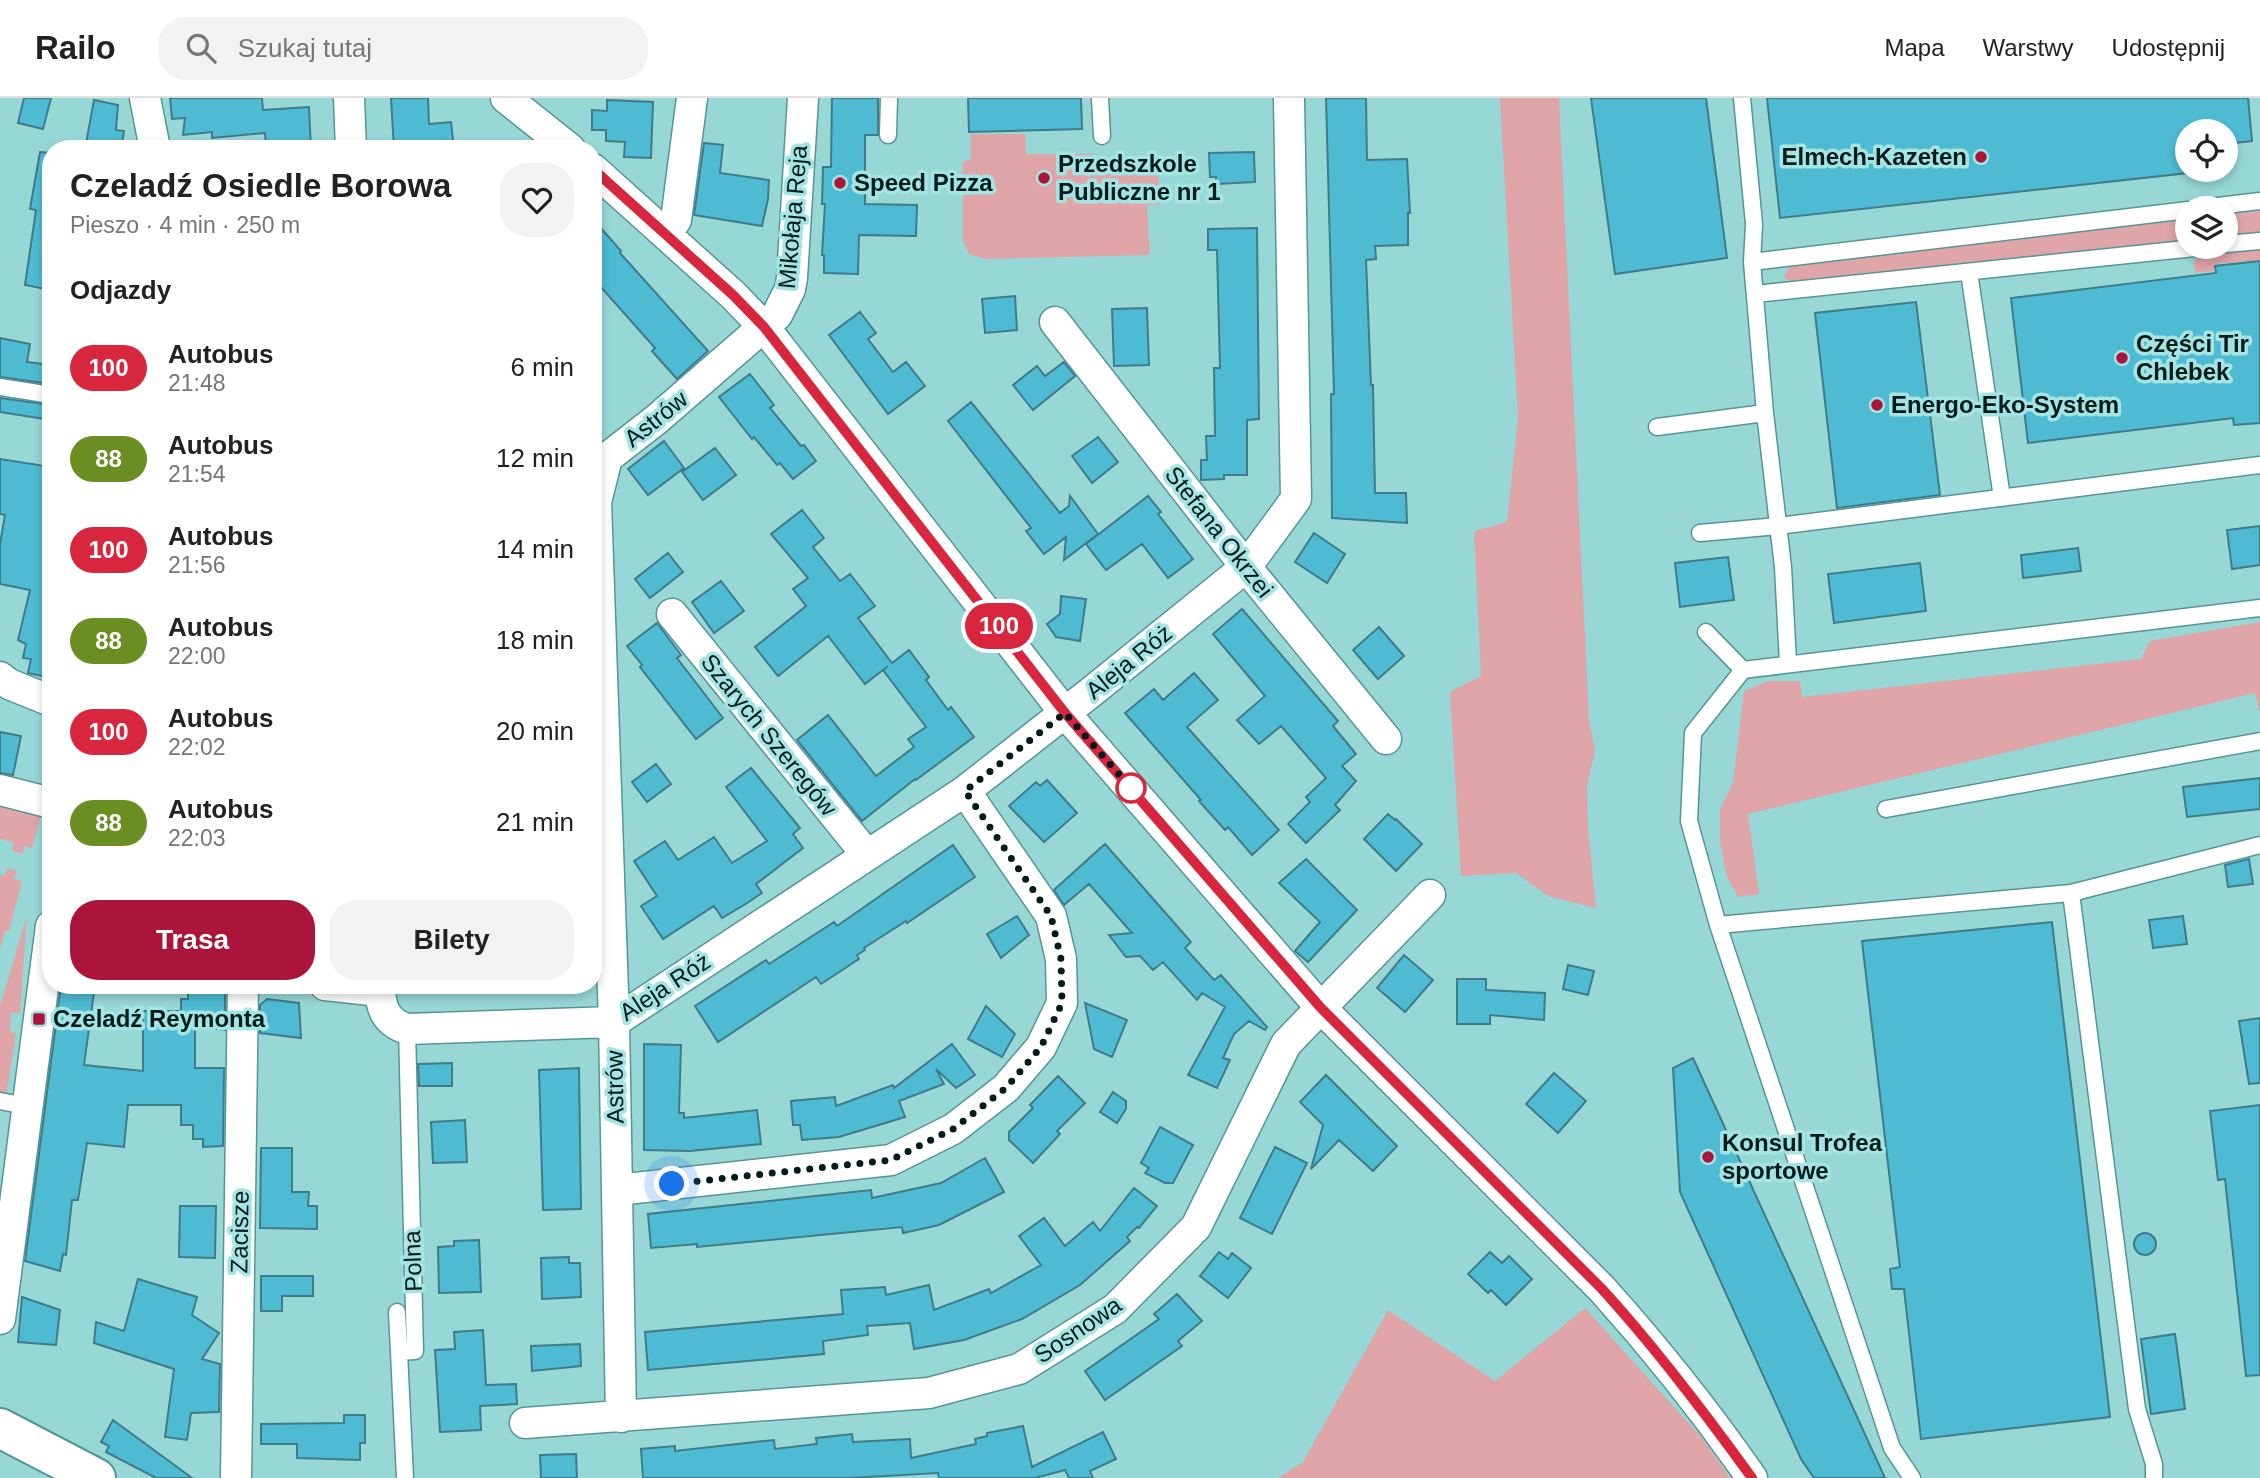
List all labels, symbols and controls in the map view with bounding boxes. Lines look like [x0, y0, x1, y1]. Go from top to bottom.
search box [158, 17, 648, 80]
text: Railo [35, 29, 116, 66]
icon: search [182, 29, 220, 67]
text: Szukaj tutaj [238, 33, 372, 63]
text: Mapa [1884, 34, 1944, 61]
text: Warstwy [1982, 34, 2074, 61]
text: Udostępnij [2112, 34, 2225, 61]
map controls [2175, 119, 2238, 259]
button: locate [2175, 119, 2238, 182]
street label: Mikołaja Reja [773, 143, 812, 290]
place label: Elmech-Kazeten [1782, 143, 1967, 170]
marker: Elmech-Kazeten [1973, 149, 1989, 165]
place label: Przedszkole Publiczne nr 1 [1058, 150, 1221, 205]
button: heart [500, 163, 574, 237]
text: Czeladź Osiedle Borowa [70, 167, 451, 204]
place label: Speed Pizza [854, 169, 993, 196]
marker: Przedszkole Publiczne nr 1 [1036, 170, 1052, 186]
marker: Speed Pizza [832, 175, 848, 191]
button: layers [2175, 196, 2238, 259]
text: Pieszo · 4 min · 250 m [70, 212, 300, 238]
text: Odjazdy [70, 275, 171, 305]
place label: Części Tir Chlebek [2136, 330, 2249, 385]
text: Autobus [168, 339, 273, 369]
marker: Części Tir Chlebek [2114, 350, 2130, 366]
text: 6 min [510, 352, 574, 382]
text: 100 [88, 354, 129, 381]
text: 21:48 [168, 370, 226, 396]
street label: Astrów [619, 385, 693, 452]
place label: Energo-Eko-System [1891, 391, 2119, 418]
marker: Energo-Eko-System [1869, 397, 1885, 413]
text: Autobus [168, 430, 273, 460]
text: 12 min [496, 443, 574, 473]
text: 88 [95, 445, 122, 472]
text: 21:54 [168, 461, 226, 487]
street label: Stefana Okrzei [1160, 461, 1279, 603]
text: Autobus [168, 521, 273, 551]
text: 14 min [496, 534, 574, 564]
text: 100 [88, 536, 129, 563]
text: 21:56 [168, 552, 226, 578]
line badge: 100 [959, 603, 1039, 649]
text: Autobus [168, 612, 273, 642]
text: 100 [979, 612, 1019, 639]
street label: Aleja Róż [1080, 619, 1177, 704]
text: 18 min [496, 625, 574, 655]
text: 88 [95, 627, 122, 654]
text: 22:00 [168, 643, 226, 669]
street label: Szarych Szeregów [696, 648, 843, 821]
text: Autobus [168, 703, 273, 733]
text: 20 min [496, 716, 574, 746]
text: 100 [88, 718, 129, 745]
text: 22:02 [168, 734, 226, 760]
unlabelled marker [1116, 773, 1146, 803]
text: Autobus [168, 794, 273, 824]
text: 21 min [496, 807, 574, 837]
text: 88 [95, 809, 122, 836]
text: 22:03 [168, 825, 226, 851]
button: Trasa [70, 900, 315, 980]
button: Bilety [329, 900, 574, 980]
street label: Aleja Róż [614, 947, 715, 1026]
place label: Czeladź Reymonta [53, 1005, 266, 1032]
marker: Czeladź Reymonta [31, 1011, 47, 1027]
street label: Astrów [600, 1049, 629, 1124]
place label: Konsul Trofea sportowe [1722, 1129, 1883, 1184]
marker: Konsul Trofea sportowe [1700, 1149, 1716, 1165]
your location [654, 1166, 689, 1201]
street label: Zacisze [225, 1190, 254, 1274]
street label: Polna [398, 1229, 427, 1292]
street label: Sosnowa [1029, 1290, 1127, 1368]

